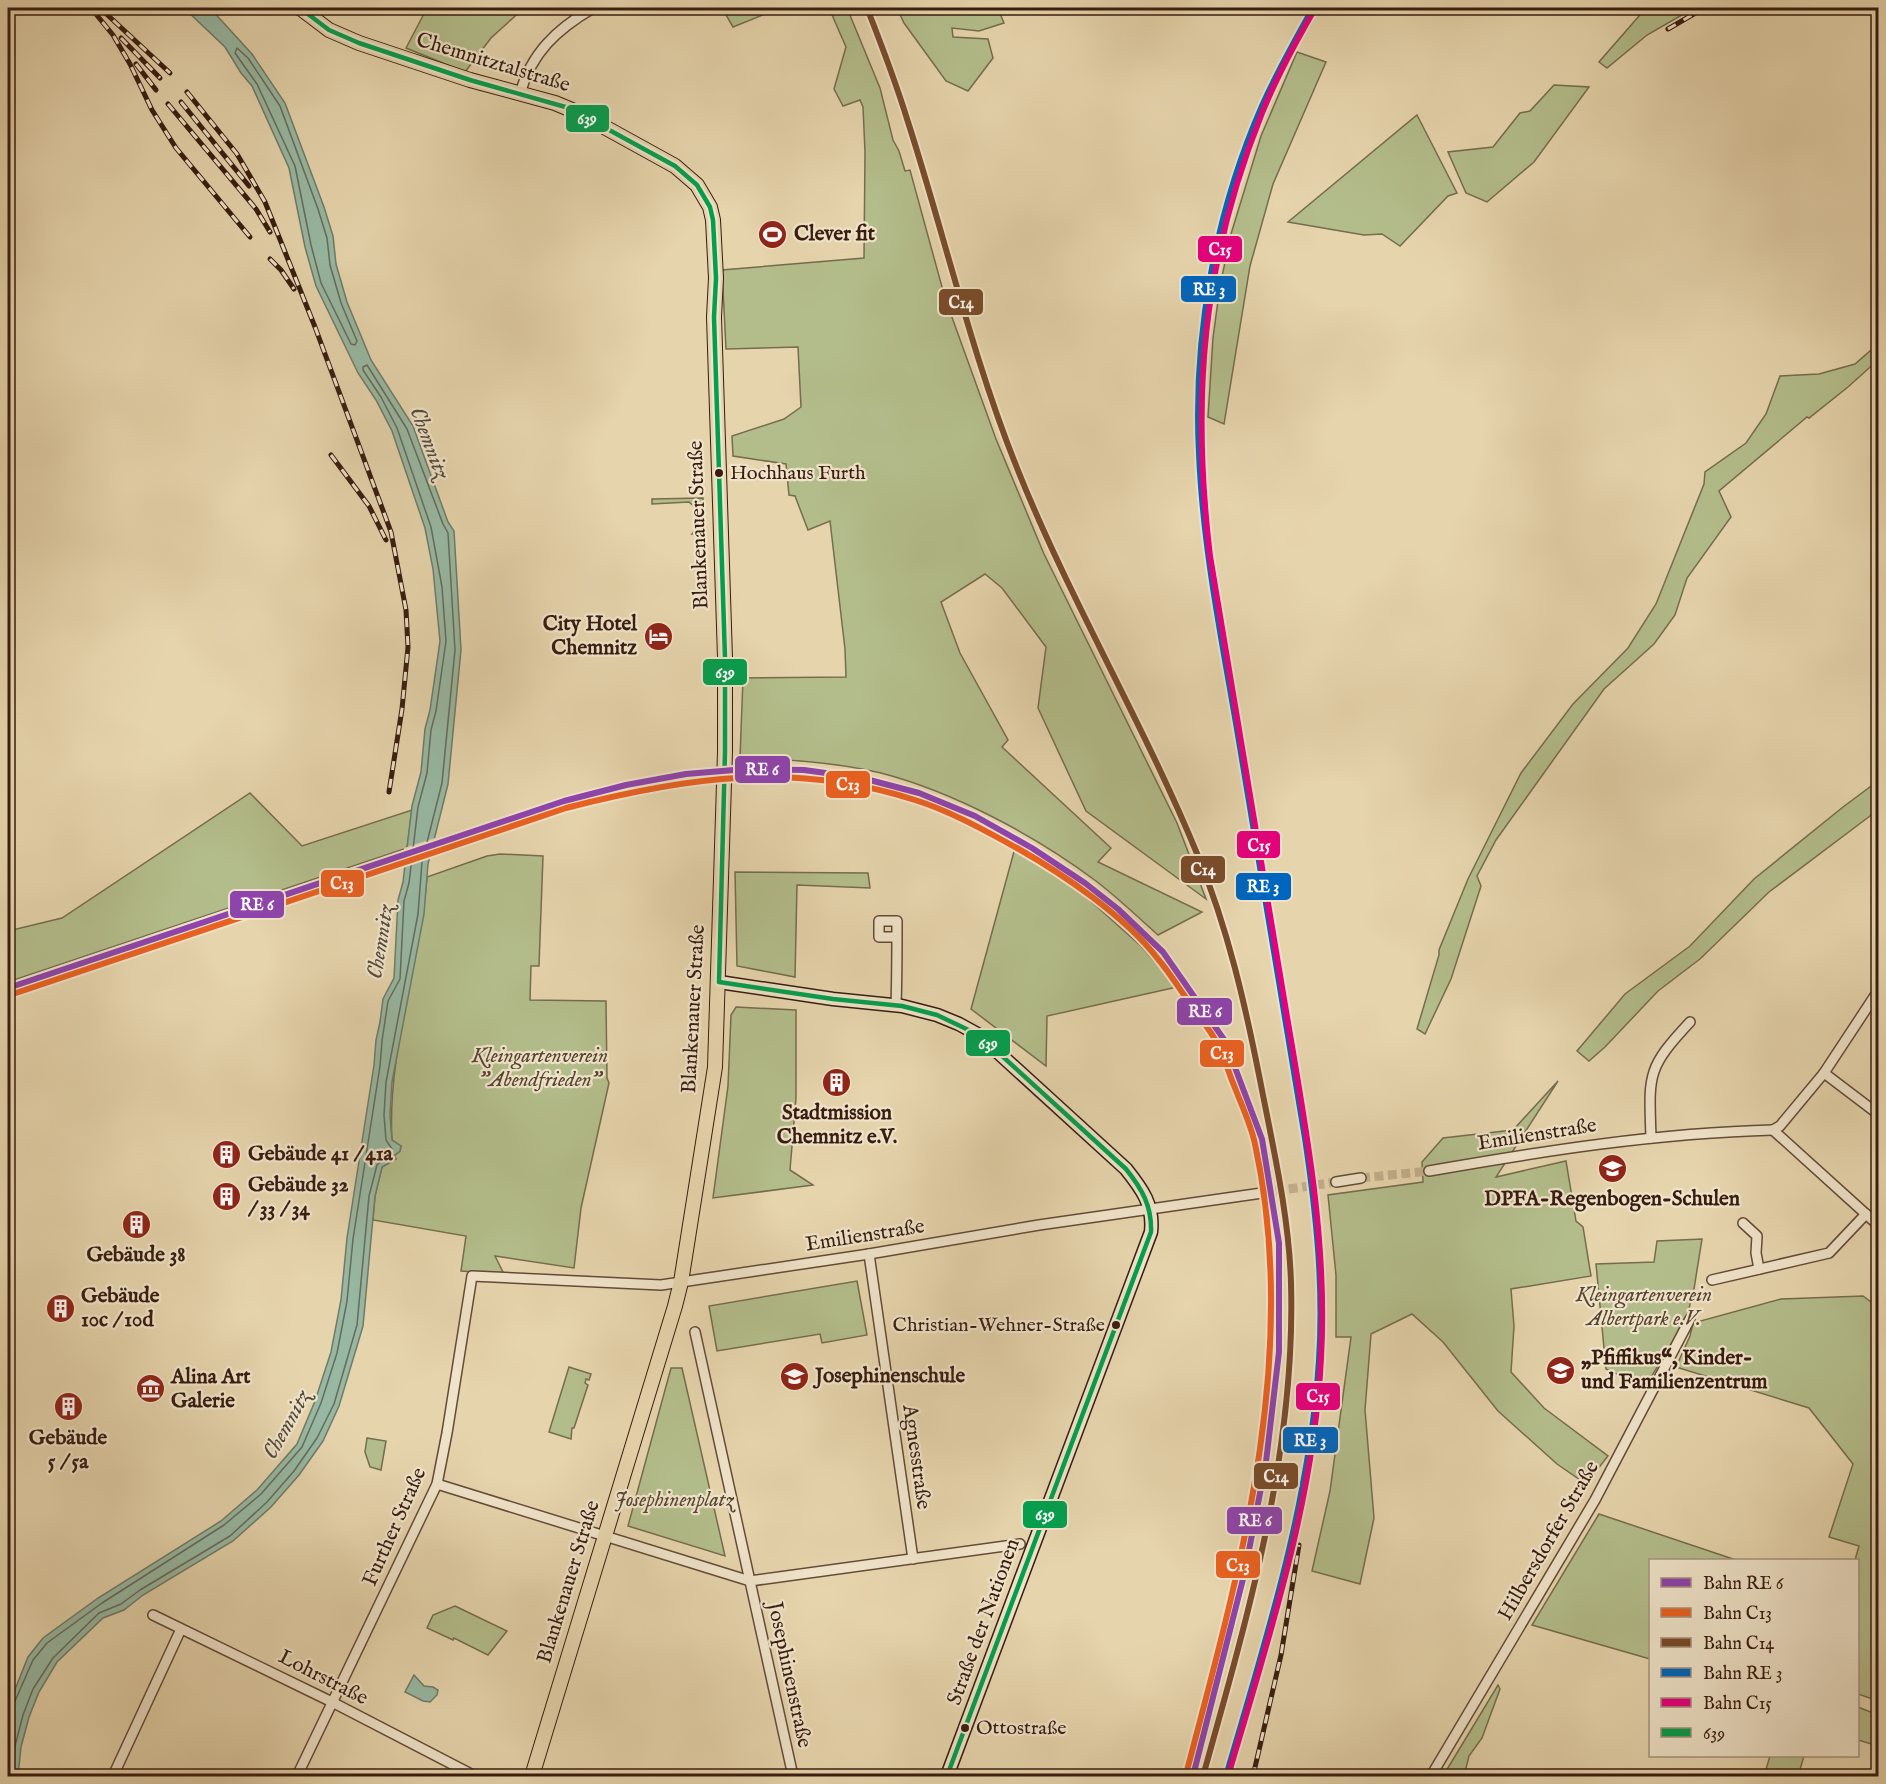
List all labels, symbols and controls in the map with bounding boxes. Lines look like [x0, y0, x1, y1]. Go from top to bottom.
street label: Chemnitztalstraße [413, 27, 574, 99]
line badge: 639 [565, 104, 610, 133]
text: 639 [577, 110, 597, 130]
sports icon: Clever fit [757, 218, 789, 250]
place label: Clever fit [794, 221, 876, 248]
line badge: C15 [1197, 235, 1243, 263]
text: C15 [1208, 241, 1232, 261]
line badge: RE 3 [1180, 275, 1237, 303]
text: RE 3 [1193, 281, 1225, 301]
line badge: C14 [938, 288, 984, 316]
text: C14 [948, 294, 975, 314]
water label: Chemnitz [403, 403, 456, 485]
street label: Blankenauer Straße [683, 440, 715, 610]
place label: Hochhaus Furth [730, 461, 866, 486]
marker: Hochhaus Furth [713, 467, 725, 479]
place label: City Hotel Chemnitz [543, 611, 638, 662]
hotel icon: City Hotel Chemnitz [642, 620, 674, 652]
line badge: 639 [702, 658, 748, 686]
text: 639 [715, 664, 735, 684]
line badge: RE 6 [734, 755, 791, 784]
text: RE 6 [745, 761, 780, 781]
line badge: C13 [825, 770, 871, 799]
text: C13 [836, 776, 860, 796]
line badge: C15 [1236, 830, 1281, 859]
text: C15 [1247, 837, 1271, 857]
line badge: C14 [1180, 855, 1226, 884]
text: C14 [1190, 861, 1217, 881]
line badge: C13 [320, 869, 365, 898]
line badge: RE 3 [1235, 872, 1292, 901]
text: C13 [330, 875, 354, 895]
text: RE 3 [1247, 878, 1279, 898]
line badge: RE 6 [229, 890, 285, 919]
text: RE 6 [240, 896, 275, 916]
water label: Chemnitz [361, 900, 401, 981]
street label: Blankenauer Straße [676, 924, 712, 1094]
line badge: RE 6 [1176, 997, 1233, 1026]
text: RE 6 [1188, 1003, 1223, 1023]
line badge: 639 [965, 1029, 1011, 1057]
text: 639 [978, 1035, 998, 1055]
line badge: C13 [1199, 1039, 1245, 1068]
park label: Kleingartenverein "Abendfrieden" [471, 1043, 608, 1094]
text: C13 [1210, 1045, 1234, 1065]
building icon: Stadtmission Chemnitz e.V. [821, 1066, 853, 1098]
place label: Stadtmission Chemnitz e.V. [777, 1100, 897, 1151]
street label: Emilienstraße [1475, 1112, 1599, 1158]
building icon: Gebäude 41 / 41a [211, 1138, 243, 1170]
place label: Gebäude 41 / 41a [248, 1141, 394, 1168]
school or university icon: DPFA-Regenbogen-Schulen [1596, 1152, 1628, 1184]
place label: Gebäude 32 / 33 / 34 [247, 1172, 349, 1223]
building icon: Gebäude 32 / 33 / 34 [211, 1181, 243, 1213]
place label: DPFA-Regenbogen-Schulen [1484, 1186, 1740, 1213]
building icon: Gebäude 38 [120, 1208, 152, 1240]
street label: Emilienstraße [803, 1213, 927, 1259]
place label: Gebäude 38 [86, 1242, 186, 1269]
park label: Kleingartenverein Albertpark e.V. [1575, 1282, 1712, 1333]
place label: Gebäude 10c / 10d [81, 1283, 160, 1334]
building icon: Gebäude 10c / 10d [44, 1292, 76, 1324]
place label: Christian-Wehner-Straße [893, 1313, 1105, 1338]
marker: Christian-Wehner-Straße [1110, 1319, 1122, 1331]
place label: „Pfiffikus“, Kinder- und Familienzentrum [1581, 1345, 1768, 1396]
school or university icon: „Pfiffikus“, Kinder- und Familienzentrum [1544, 1354, 1576, 1386]
school or university icon: Josephinenschule [778, 1360, 810, 1392]
place label: Josephinenschule [812, 1363, 965, 1390]
place label: Alina Art Galerie [170, 1364, 251, 1415]
museum icon: Alina Art Galerie [134, 1373, 166, 1405]
line badge: C15 [1295, 1382, 1341, 1411]
water label: Chemnitz [257, 1383, 319, 1464]
text: C15 [1306, 1388, 1330, 1408]
building icon: Gebäude 5 / 5a [52, 1391, 84, 1423]
street label: Agnesstraße [895, 1402, 937, 1512]
place label: Gebäude 5 / 5a [29, 1425, 108, 1476]
line badge: RE 3 [1282, 1426, 1339, 1454]
text: RE 3 [1294, 1432, 1326, 1452]
street label: Hilbersdorfer Straße [1492, 1456, 1606, 1626]
line badge: C14 [1253, 1462, 1299, 1490]
street label: Further Straße [357, 1463, 433, 1591]
text: C14 [1263, 1468, 1290, 1488]
park label: Josephinenplatz [614, 1487, 736, 1514]
street label: Blankenauer Straße [531, 1497, 607, 1667]
line badge: 639 [1022, 1500, 1068, 1529]
text: 639 [1035, 1506, 1055, 1526]
line badge: RE 6 [1226, 1506, 1283, 1535]
text: RE 6 [1238, 1512, 1273, 1532]
street label: Straße der Nationen [941, 1535, 1027, 1709]
line badge: C13 [1215, 1550, 1261, 1579]
text: C13 [1226, 1557, 1250, 1577]
legend [1649, 1559, 1859, 1757]
text: Bahn RE 6 [1703, 1573, 1784, 1596]
street label: Josephinenstraße [760, 1598, 818, 1751]
text: Bahn C13 [1703, 1603, 1772, 1626]
text: Bahn C14 [1703, 1633, 1774, 1656]
street label: Lohrstraße [274, 1644, 373, 1712]
text: Bahn RE 3 [1703, 1663, 1783, 1686]
text: Bahn C15 [1703, 1693, 1772, 1716]
place label: Ottostraße [976, 1716, 1066, 1741]
marker: Ottostraße [959, 1722, 971, 1734]
text: 639 [1703, 1723, 1725, 1746]

